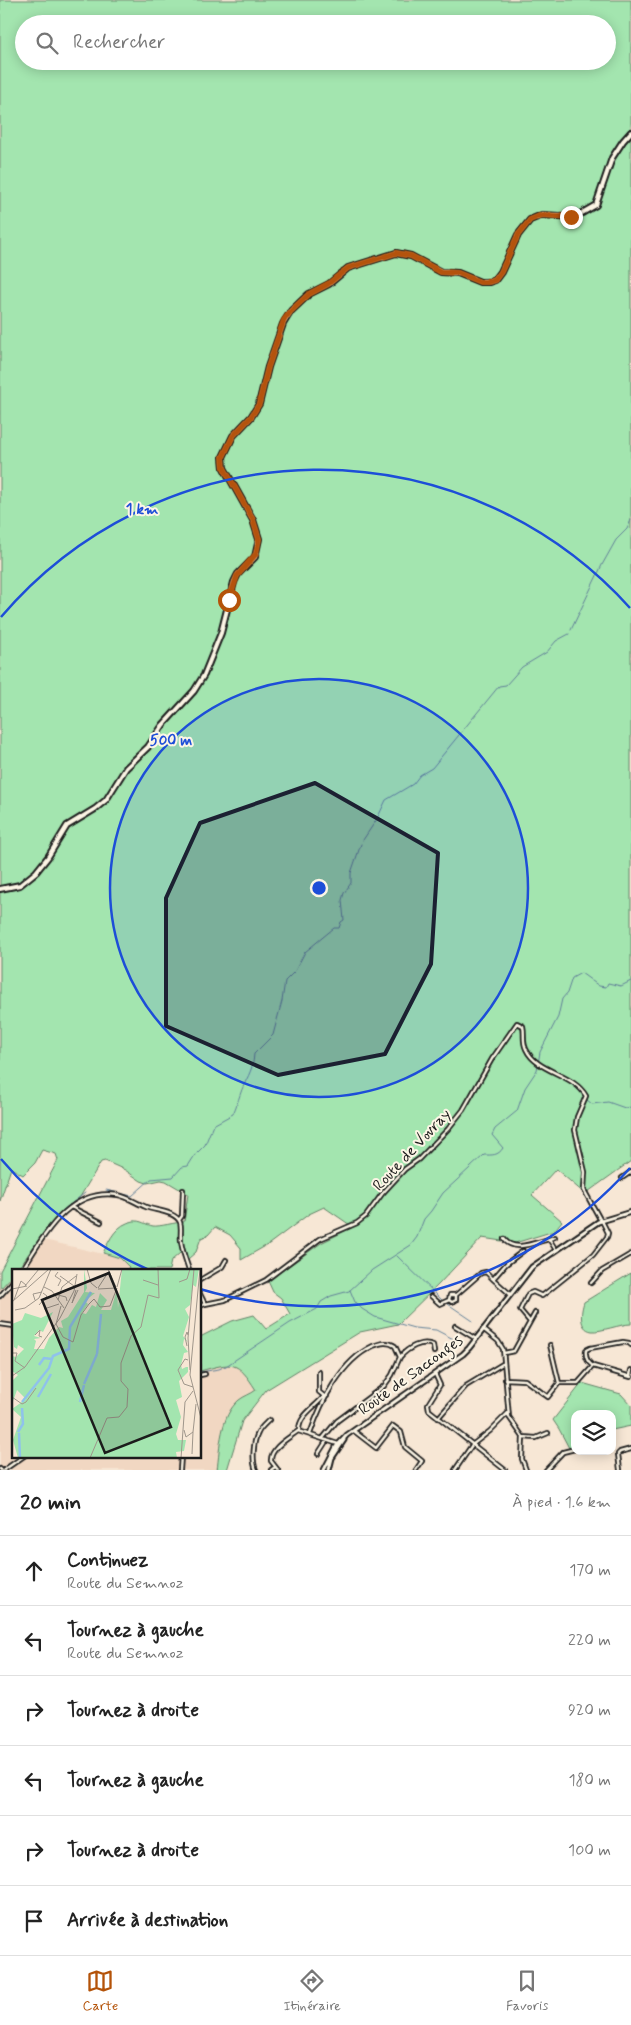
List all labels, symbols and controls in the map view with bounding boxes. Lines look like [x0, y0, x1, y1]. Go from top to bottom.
search box [15, 15, 616, 70]
icon: search [33, 29, 61, 57]
text: Rechercher [73, 30, 165, 55]
route end [560, 206, 583, 229]
text: 1 km [126, 500, 158, 520]
route start [218, 589, 241, 612]
text: 500 m [150, 731, 192, 751]
centre of rings [310, 879, 328, 897]
street label: Route de Vovray [368, 1104, 456, 1196]
inset map [12, 1269, 201, 1458]
street label: Route de Sacconges [354, 1330, 468, 1421]
map controls [571, 1410, 616, 1455]
button: layers [571, 1410, 616, 1455]
text: 20 min [20, 1489, 81, 1517]
text: À pied · 1.6 km [512, 1492, 611, 1513]
text: Continuez [67, 1548, 148, 1573]
icon: ahead [20, 1557, 48, 1585]
text: 170 m [569, 1560, 611, 1581]
text: Route du Semnoz [67, 1573, 184, 1594]
text: Tournez à gauche [67, 1618, 204, 1643]
icon: left [20, 1627, 48, 1655]
text: 220 m [568, 1630, 611, 1651]
text: Route du Semnoz [67, 1643, 184, 1664]
icon: right [20, 1697, 48, 1725]
text: Tournez à droite [67, 1698, 199, 1723]
text: 920 m [568, 1700, 611, 1721]
icon: left [20, 1767, 48, 1795]
text: Tournez à gauche [67, 1768, 204, 1793]
text: 180 m [568, 1770, 611, 1791]
icon: right [20, 1837, 48, 1865]
text: Tournez à droite [67, 1838, 199, 1863]
text: 100 m [568, 1840, 611, 1861]
icon: arrive [20, 1907, 48, 1935]
text: Arrivée à destination [67, 1908, 228, 1933]
tab: Carte [83, 1967, 118, 2015]
tab: Itinéraire [283, 1967, 341, 2015]
tab: Favoris [506, 1967, 548, 2015]

